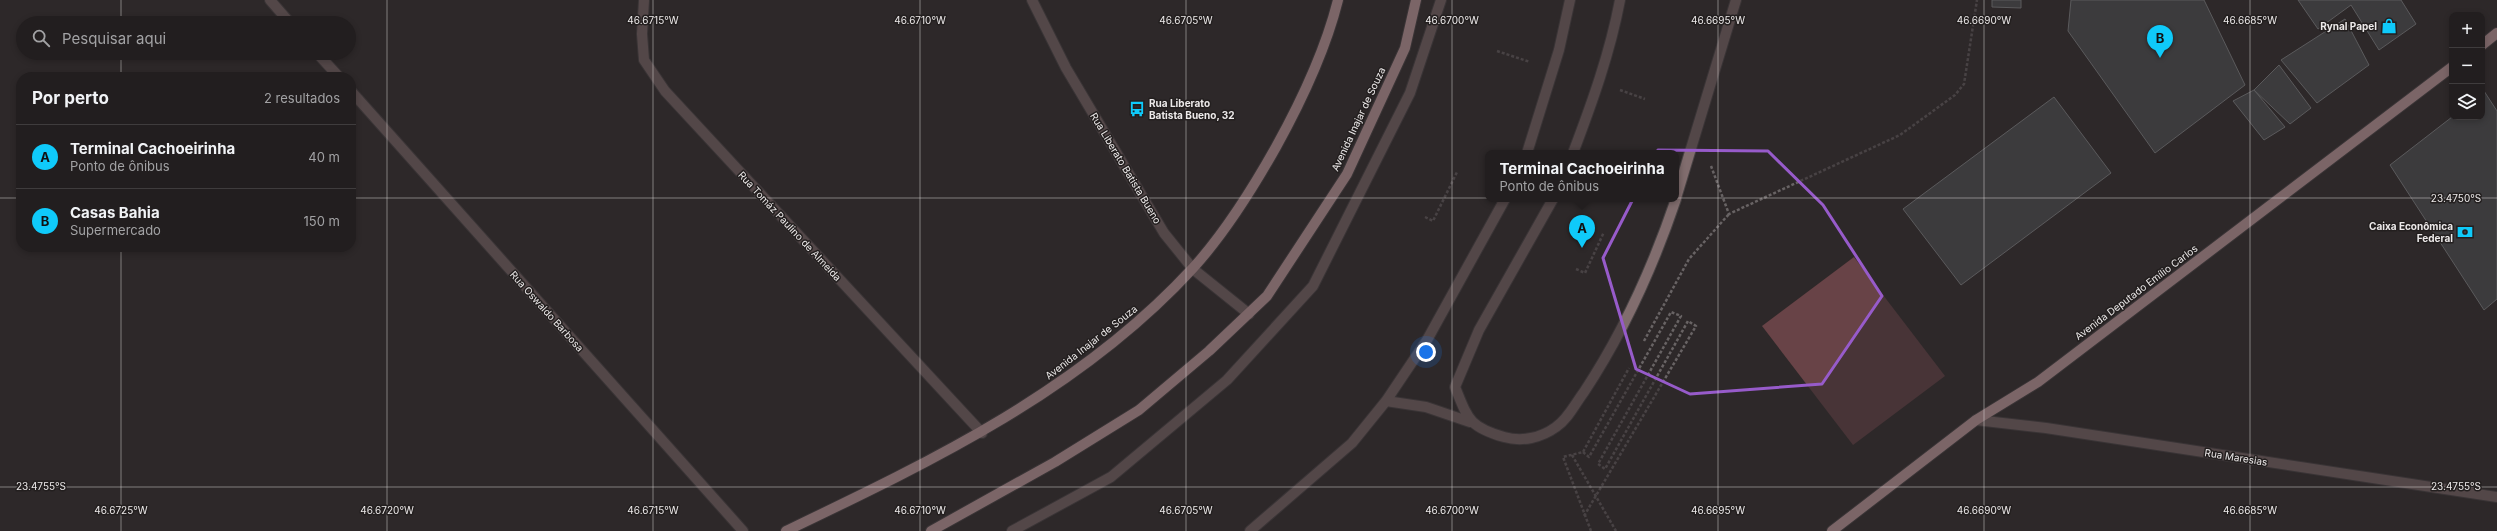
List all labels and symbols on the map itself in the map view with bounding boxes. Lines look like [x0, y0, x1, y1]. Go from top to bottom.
text: 46.6715°W [627, 14, 679, 26]
text: 46.6710°W [894, 14, 946, 26]
text: 46.6705°W [1159, 14, 1213, 26]
text: 46.6700°W [1425, 14, 1479, 26]
text: 46.6695°W [1691, 14, 1745, 26]
text: 46.6690°W [1957, 14, 2011, 26]
text: 46.6685°W [2223, 14, 2277, 26]
shop icon: Rynal Papel [2380, 17, 2398, 35]
place label: Rynal Papel [2320, 20, 2377, 33]
pin: B [2147, 25, 2173, 58]
street label: Avenida Inajar de Souza [1329, 65, 1387, 173]
place label: Rua Liberato Batista Bueno, 32 [1149, 97, 1235, 121]
bus stop icon: Rua Liberato Batista Bueno, 32 [1128, 100, 1146, 118]
street label: Rua Liberato Batista Bueno [1088, 110, 1164, 226]
street label: Rua Tomáz Paulino de Almeida [736, 169, 844, 283]
text: 23.4750°S [2431, 192, 2481, 204]
pin: A [1569, 215, 1595, 248]
place label: Caixa Econômica Federal [2369, 220, 2453, 244]
bank icon: Caixa Econômica Federal [2456, 223, 2474, 241]
street label: Avenida Deputado Emílio Carlos [2072, 242, 2200, 342]
street label: Rua Oswaldo Barbosa [508, 268, 586, 354]
street label: Avenida Inajar de Souza [1043, 302, 1139, 382]
your location [1416, 342, 1436, 362]
street label: Rua Maresias [2204, 446, 2268, 468]
text: 23.4755°S [16, 480, 66, 492]
text: 23.4755°S [2431, 480, 2481, 492]
text: 46.6725°W [94, 504, 148, 516]
text: 46.6720°W [360, 504, 414, 516]
text: 46.6715°W [627, 504, 679, 516]
text: 46.6710°W [894, 504, 946, 516]
text: 46.6705°W [1159, 504, 1213, 516]
text: 46.6700°W [1425, 504, 1479, 516]
text: 46.6695°W [1691, 504, 1745, 516]
text: 46.6690°W [1957, 504, 2011, 516]
text: 46.6685°W [2223, 504, 2277, 516]

